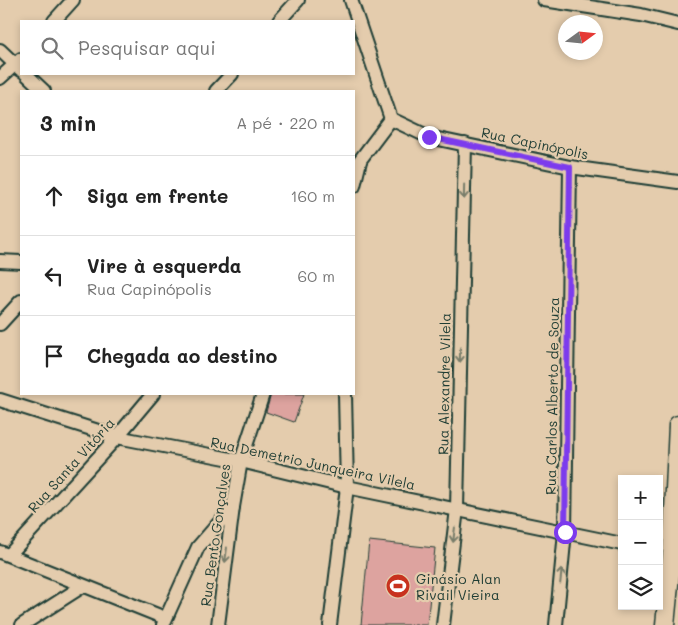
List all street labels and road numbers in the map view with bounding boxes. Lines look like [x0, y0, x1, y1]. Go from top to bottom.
street label: Rua Capinópolis [480, 122, 590, 164]
street label: Rua Carlos Alberto de Souza [541, 297, 563, 495]
street label: Rua Alexandre Vilela [433, 313, 455, 455]
street label: Rua Santa Vitória [23, 414, 119, 516]
street label: Rua Demetrio Junqueira Vilela [209, 432, 417, 494]
street label: Rua Bento Gonçalves [196, 463, 234, 607]

